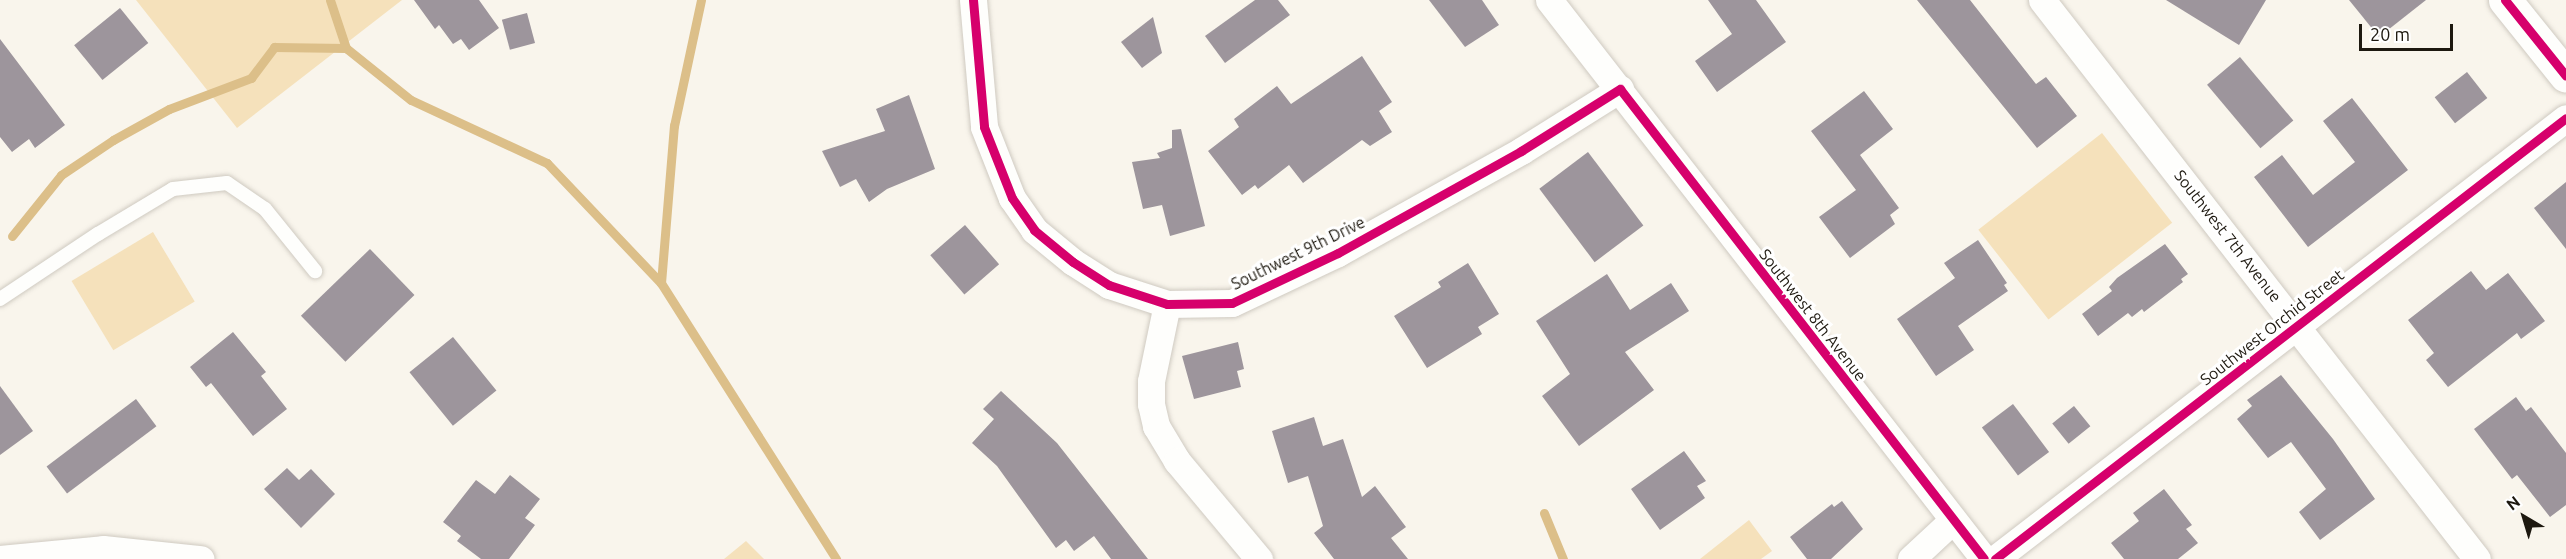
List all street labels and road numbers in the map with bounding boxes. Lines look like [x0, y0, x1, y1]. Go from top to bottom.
street label: Southwest 7th Avenue [2170, 166, 2286, 306]
street label: Southwest 9th Drive [1228, 212, 1368, 294]
street label: Southwest 8th Avenue [1755, 245, 1871, 385]
street label: Southwest Orchid Street [2196, 265, 2348, 389]

